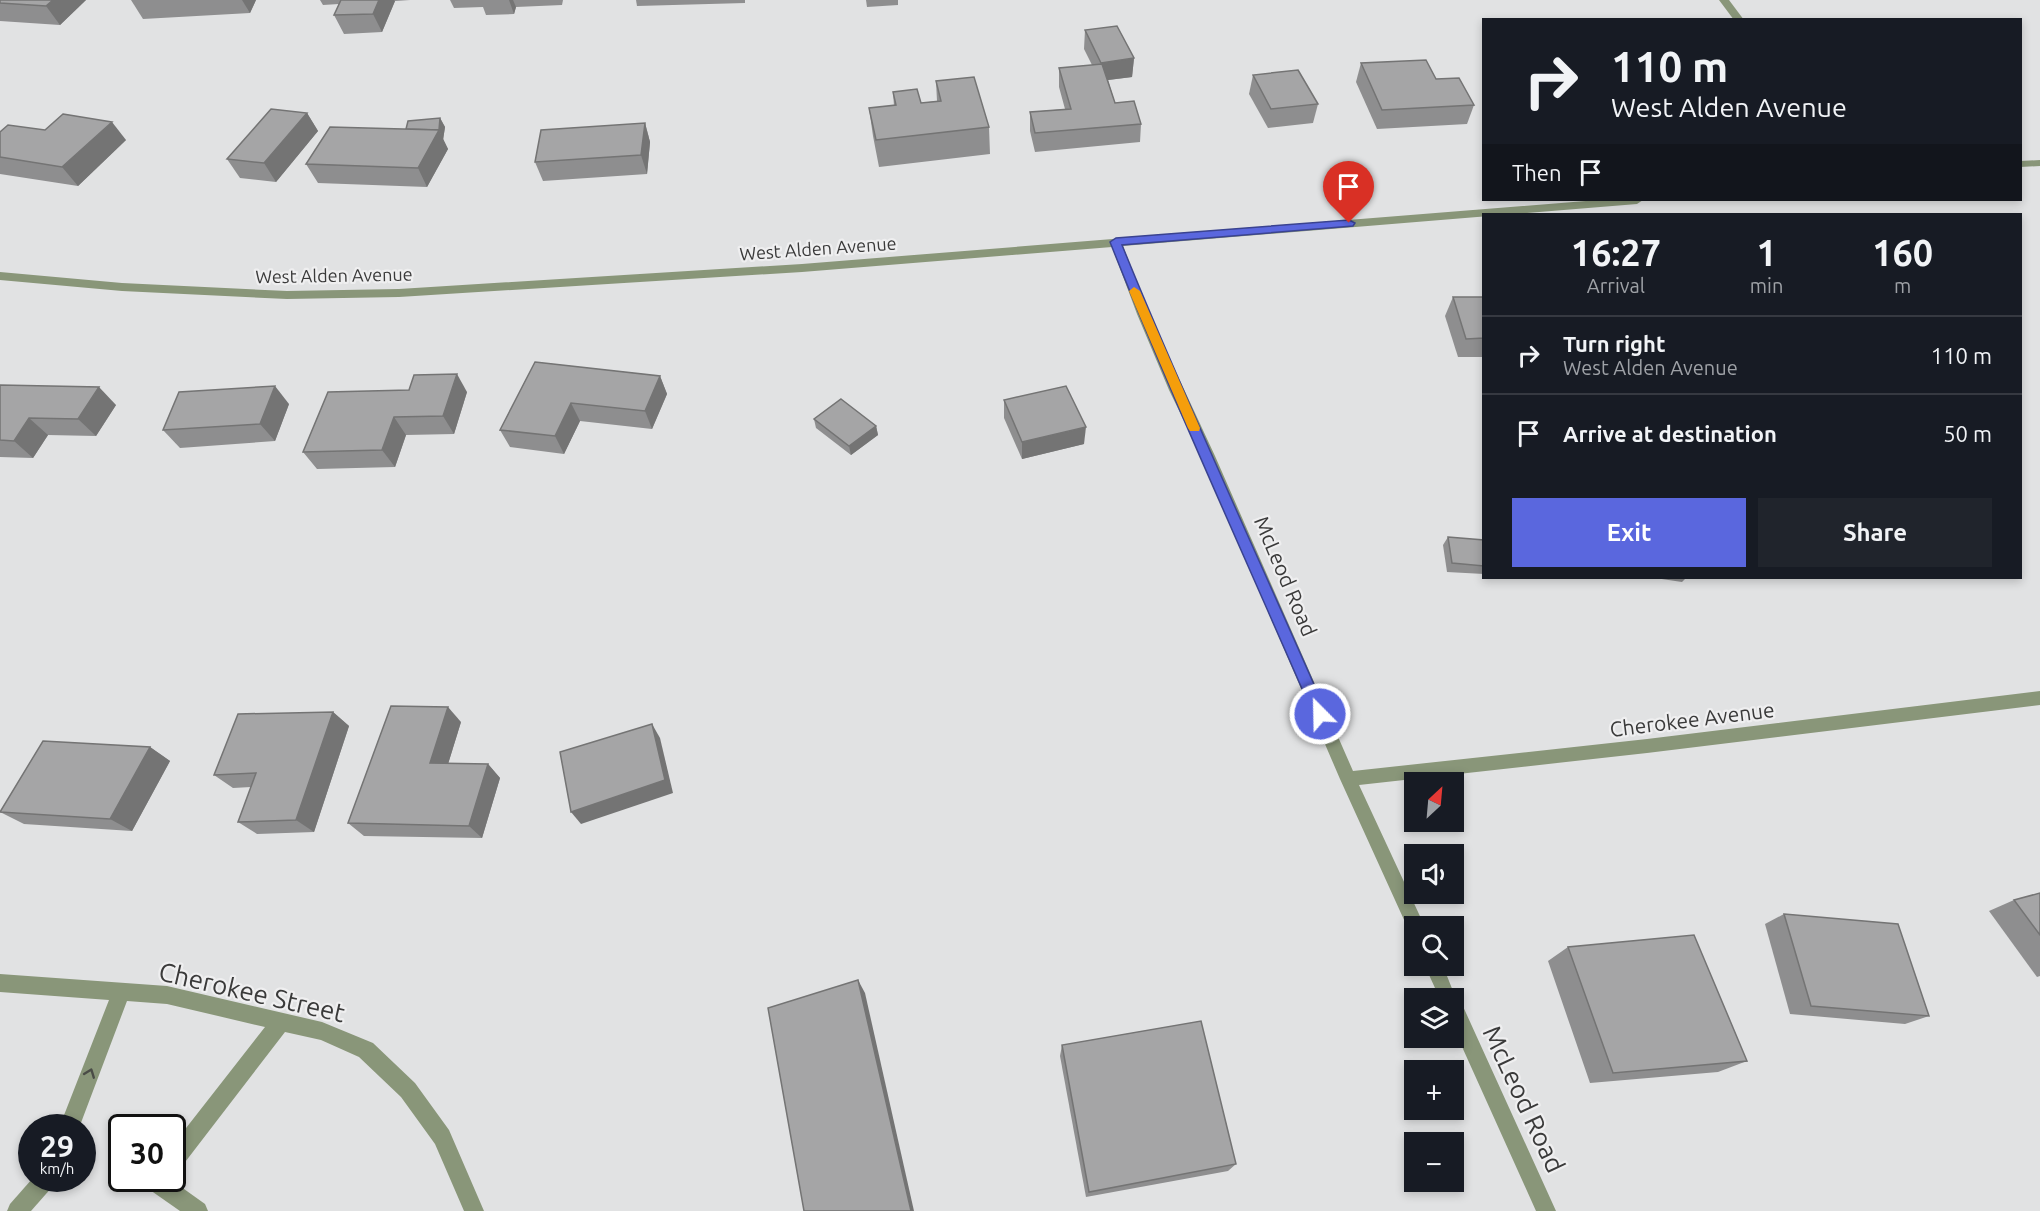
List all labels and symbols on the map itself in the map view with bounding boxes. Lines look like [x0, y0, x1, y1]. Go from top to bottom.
pin [1323, 161, 1374, 223]
street label: West Alden Avenue [739, 233, 897, 263]
street label: West Alden Avenue [255, 264, 413, 286]
street label: McLeod Road [1250, 512, 1322, 640]
position arrow [1288, 682, 1352, 746]
street label: Cherokee Avenue [1608, 697, 1776, 741]
north arrow [1404, 772, 1464, 832]
street label: Cherokee Street [156, 956, 348, 1028]
street label: McLeod Road [1477, 1021, 1571, 1177]
one-way arrow [83, 1068, 95, 1079]
speed limit sign: 30 [108, 1114, 186, 1192]

